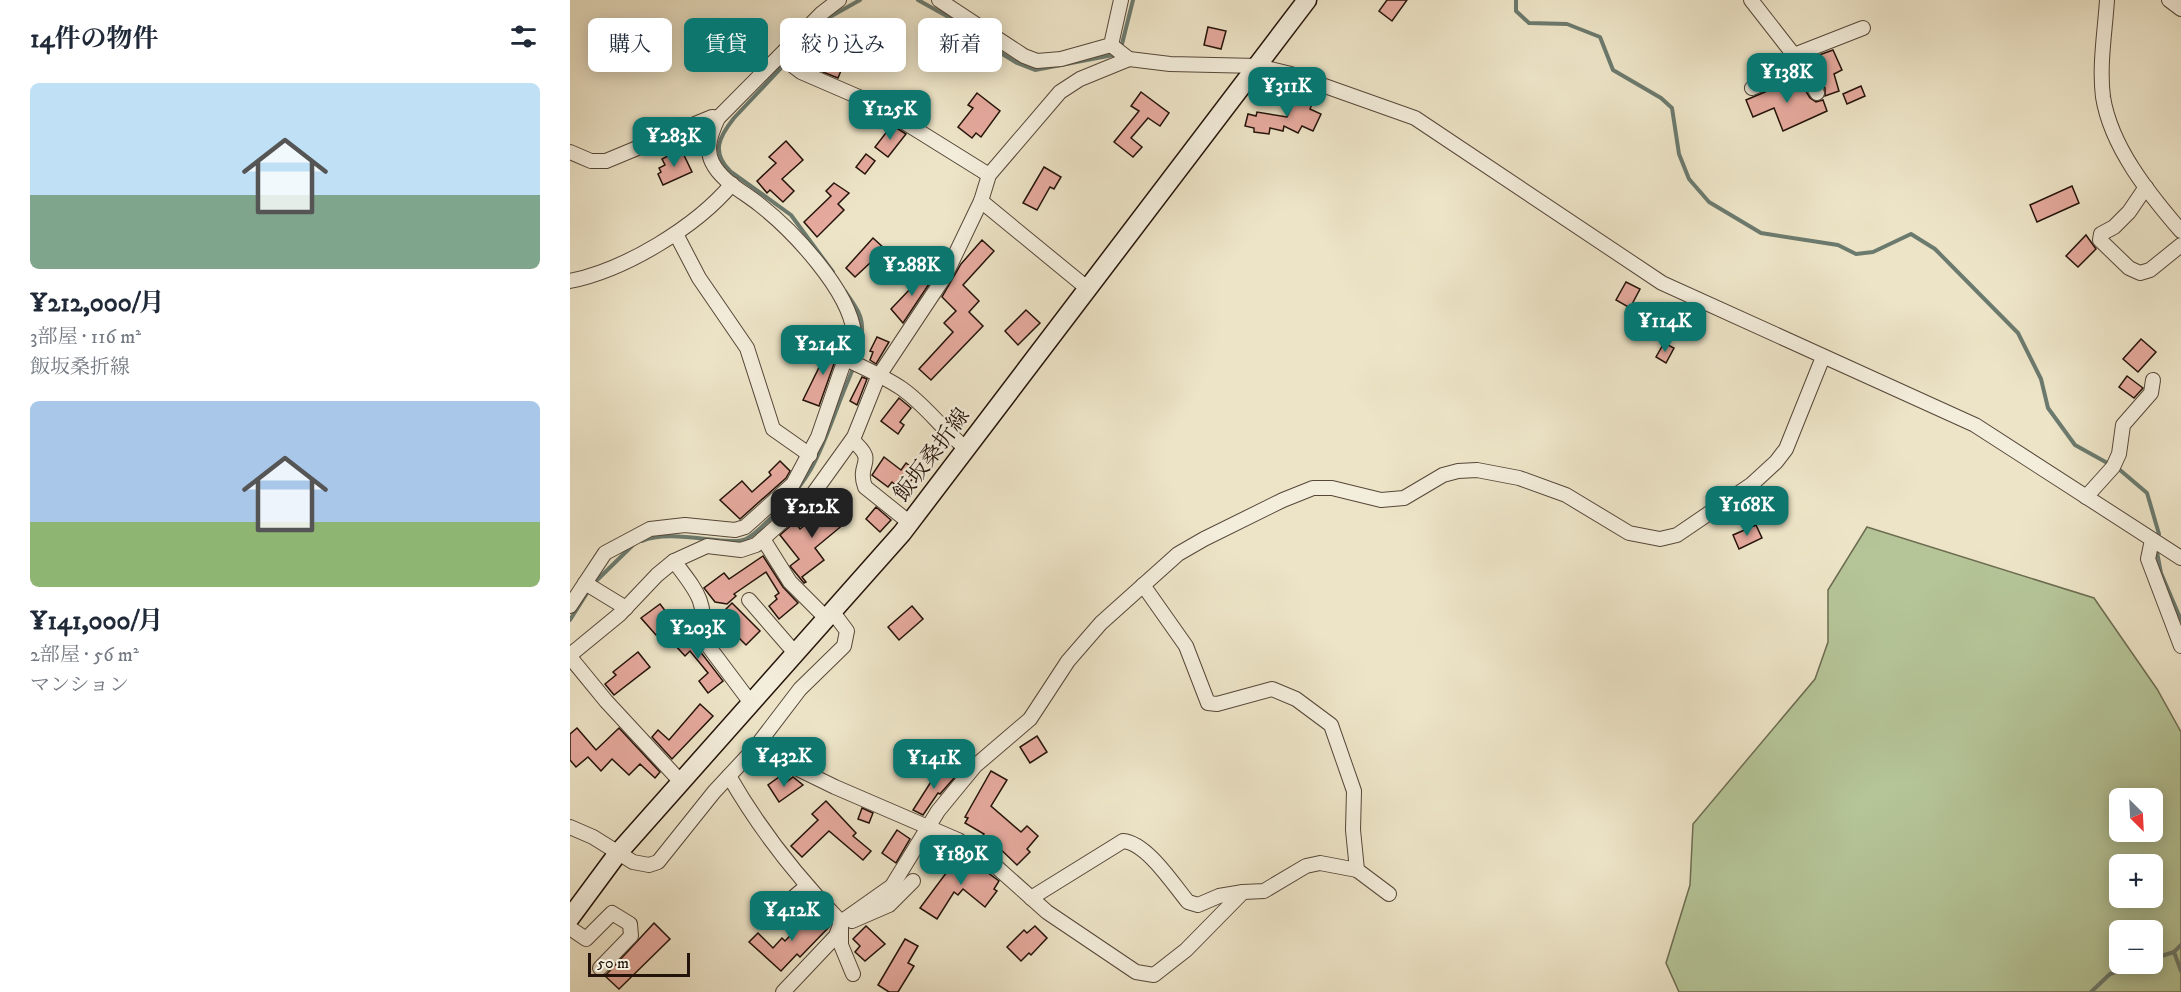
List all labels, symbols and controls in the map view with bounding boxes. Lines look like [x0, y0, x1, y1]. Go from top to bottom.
chip: 購入 [588, 18, 672, 72]
chip: 賃貸 [684, 18, 768, 72]
chip: 絞り込み [780, 18, 906, 72]
chip: 新着 [918, 18, 1002, 72]
icon: filters [507, 20, 540, 53]
text: 14件の物件 [30, 23, 159, 56]
pin: ¥138K [1745, 53, 1829, 104]
text: ¥138K [1761, 60, 1813, 85]
pin: ¥311K [1245, 67, 1329, 118]
text: ¥311K [1262, 74, 1312, 99]
pin: ¥125K [848, 90, 932, 141]
text: ¥125K [863, 97, 917, 122]
pin: ¥283K [632, 117, 716, 168]
icon: home [231, 122, 339, 230]
text: ¥283K [647, 124, 701, 149]
pin: ¥288K [870, 246, 954, 297]
text: ¥288K [883, 253, 941, 278]
text: ¥212,000/月 [30, 287, 165, 320]
pin: ¥114K [1623, 302, 1707, 353]
text: ¥114K [1638, 309, 1692, 334]
text: 3部屋 · 116 m² [30, 325, 141, 350]
pin: ¥214K [781, 325, 865, 376]
text: ¥214K [795, 332, 851, 357]
text: 飯坂桑折線 [30, 355, 130, 380]
street label: 飯坂桑折線 [888, 403, 976, 507]
icon: home [231, 440, 339, 548]
pin: ¥168K [1705, 486, 1789, 537]
pin: ¥212K [770, 488, 854, 539]
text: ¥168K [1719, 493, 1775, 518]
text: ¥212K [785, 495, 839, 520]
text: ¥141,000/月 [30, 605, 164, 638]
pin: ¥203K [656, 609, 740, 660]
text: ¥203K [670, 616, 726, 641]
text: 2部屋 · 56 m² [30, 643, 139, 668]
text: マンション [30, 673, 129, 698]
pin: ¥432K [742, 737, 826, 788]
pin: ¥141K [892, 739, 976, 790]
text: ¥432K [756, 744, 812, 769]
text: ¥141K [907, 746, 961, 771]
north arrow [2109, 788, 2163, 842]
map controls [2109, 788, 2163, 974]
pin: ¥189K [919, 835, 1003, 886]
text: ¥189K [934, 842, 988, 867]
button: + [2109, 854, 2163, 908]
pin: ¥412K [750, 891, 834, 942]
text: ¥412K [764, 898, 820, 923]
button: − [2109, 920, 2163, 974]
scale bar [588, 950, 690, 978]
text: 50 m [597, 953, 629, 973]

